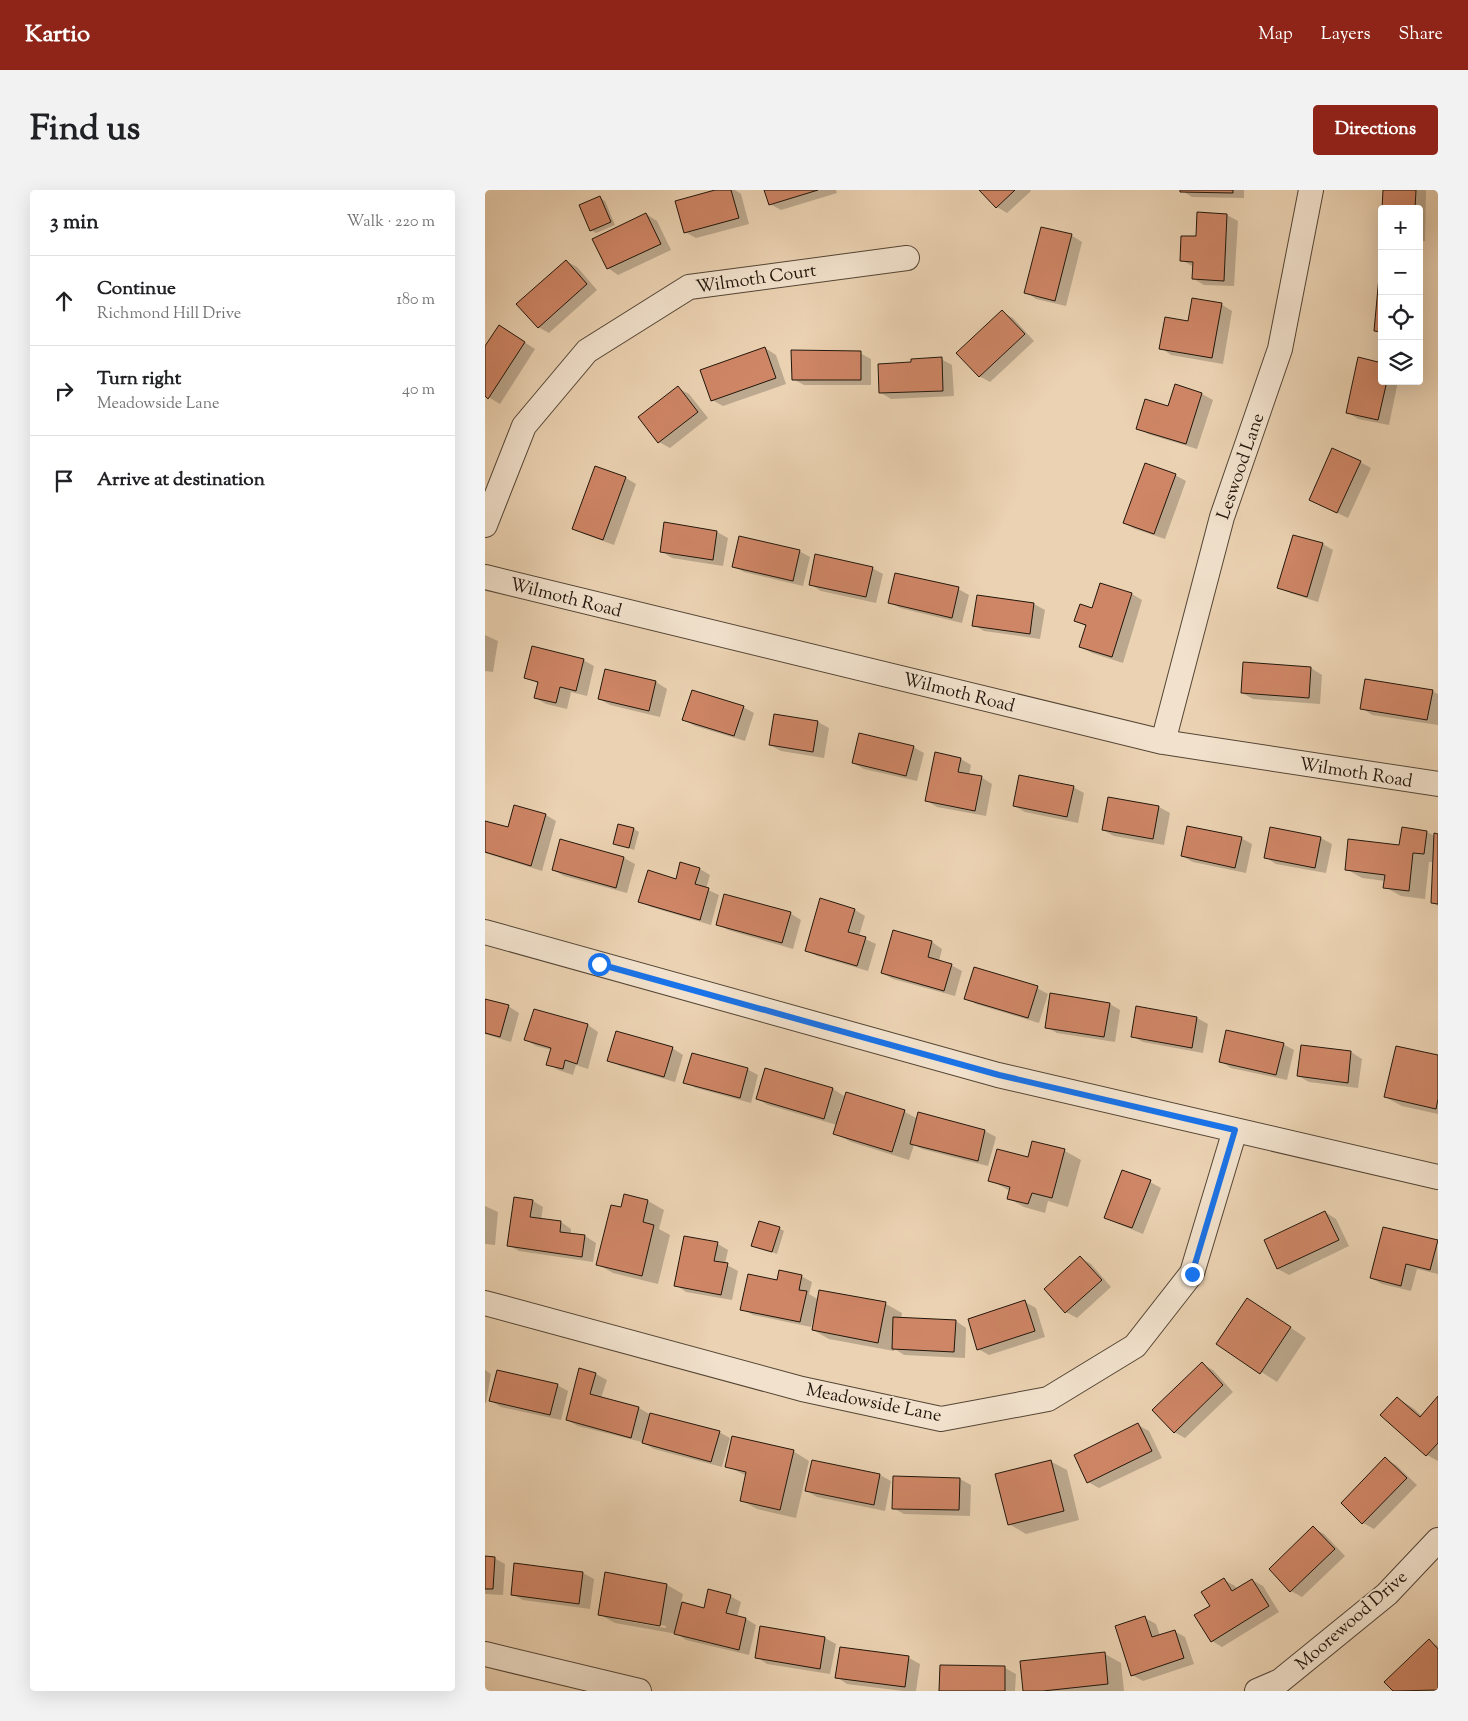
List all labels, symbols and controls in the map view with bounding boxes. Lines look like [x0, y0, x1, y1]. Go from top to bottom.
text: Kartio [25, 18, 90, 52]
text: Map [1258, 22, 1293, 48]
text: Layers [1321, 22, 1371, 48]
text: Share [1399, 22, 1443, 48]
text: Find us [30, 105, 140, 156]
button: Directions [1313, 105, 1438, 155]
map controls [1378, 205, 1423, 385]
button: + [1378, 205, 1423, 250]
text: 3 min [50, 208, 99, 238]
text: Walk · 220 m [347, 211, 435, 234]
button: − [1378, 250, 1423, 295]
street label: Wilmoth Court [694, 259, 818, 301]
text: Continue [97, 276, 176, 303]
icon: ahead [50, 287, 78, 315]
text: 180 m [396, 289, 435, 312]
button: locate [1378, 295, 1423, 340]
text: Richmond Hill Drive [97, 303, 241, 326]
button: layers [1378, 340, 1423, 385]
text: Turn right [97, 366, 181, 393]
icon: right [50, 377, 78, 405]
text: 40 m [402, 379, 435, 402]
text: Meadowside Lane [97, 393, 219, 416]
street label: Leswood Lane [1212, 410, 1272, 523]
icon: arrive [50, 467, 78, 495]
text: Arrive at destination [97, 467, 265, 494]
street label: Wilmoth Road [507, 572, 624, 625]
street label: Wilmoth Road [900, 667, 1017, 720]
street label: Wilmoth Road [1297, 752, 1414, 796]
route start [588, 953, 611, 976]
route end [1181, 1263, 1204, 1286]
street label: Meadowside Lane [804, 1378, 944, 1430]
street label: Moorewood Drive [1291, 1566, 1414, 1678]

